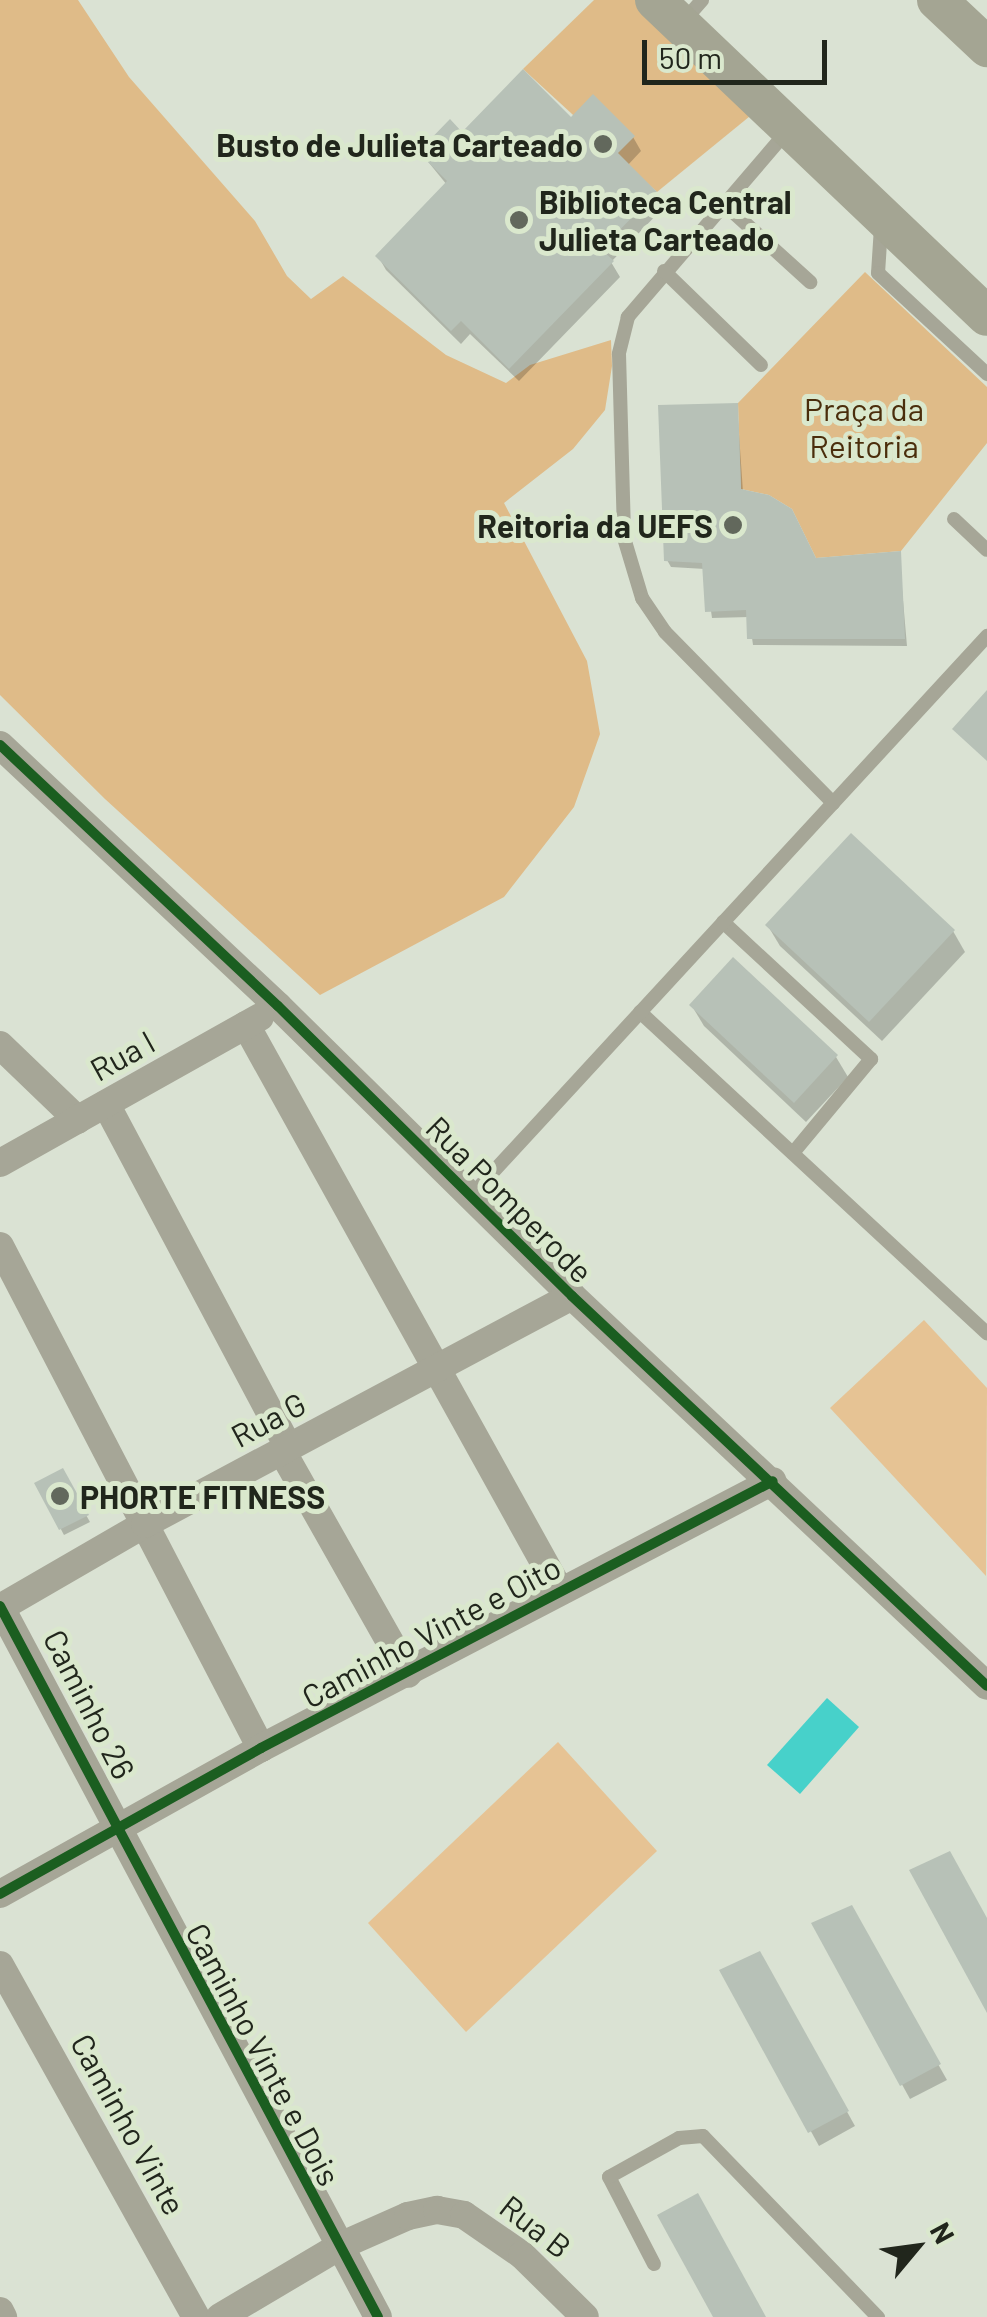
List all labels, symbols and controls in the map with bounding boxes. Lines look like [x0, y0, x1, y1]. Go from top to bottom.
scale bar [647, 20, 832, 82]
text: 50 m [659, 39, 722, 75]
place label: Busto de Julieta Carteado [216, 125, 583, 163]
marker: Busto de Julieta Carteado [592, 133, 614, 155]
place label: Biblioteca Central Julieta Carteado [539, 183, 792, 258]
marker: Biblioteca Central Julieta Carteado [508, 209, 530, 231]
park label: Praça da Reitoria [804, 390, 924, 465]
place label: Reitoria da UEFS [477, 506, 713, 544]
marker: Reitoria da UEFS [722, 514, 744, 536]
street label: Rua I [83, 1022, 161, 1088]
street label: Rua Pomperode [419, 1108, 601, 1290]
street label: Rua G [224, 1383, 312, 1455]
place label: PHORTE FITNESS [80, 1477, 325, 1515]
marker: PHORTE FITNESS [49, 1485, 71, 1507]
street label: Caminho Vinte e Oito [295, 1547, 567, 1715]
street label: Caminho 26 [36, 1623, 144, 1785]
street label: Caminho Vinte e Dois [179, 1916, 349, 2192]
street label: Caminho Vinte [64, 2027, 194, 2221]
street label: Rua B [493, 2186, 579, 2266]
north arrow [867, 2197, 967, 2297]
text: N [924, 2216, 963, 2249]

